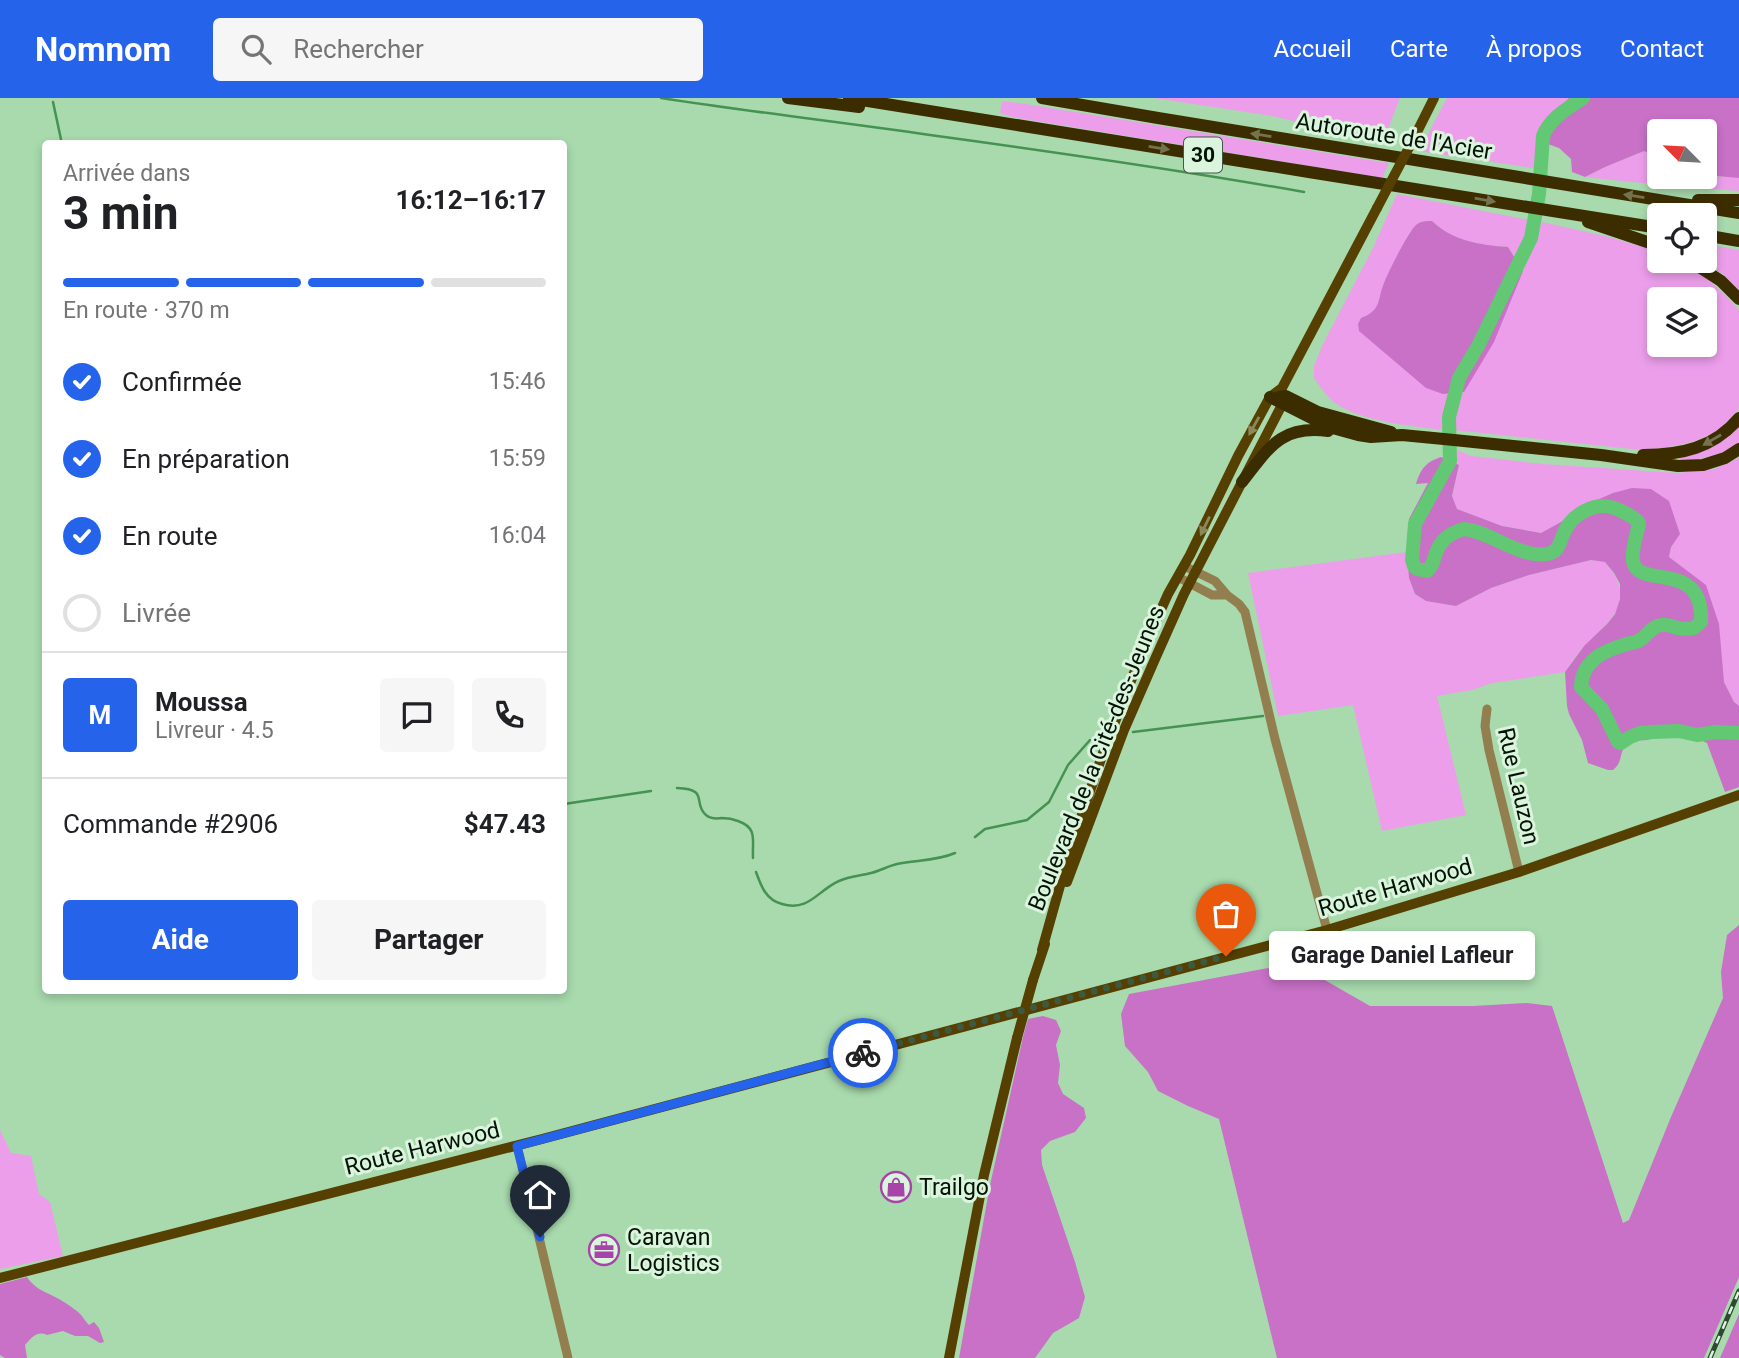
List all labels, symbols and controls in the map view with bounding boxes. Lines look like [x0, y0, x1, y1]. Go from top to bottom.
search box [213, 18, 703, 81]
text: Nomnom [35, 30, 171, 69]
icon: search [237, 30, 275, 68]
text: Rechercher [293, 34, 424, 64]
text: Accueil [1273, 35, 1352, 63]
text: Carte [1390, 35, 1448, 63]
text: À propos [1486, 35, 1582, 63]
text: Contact [1620, 35, 1704, 63]
street label: Autoroute de l'Acier [1294, 108, 1494, 165]
north arrow [1647, 119, 1717, 189]
map controls [1647, 119, 1717, 357]
one-way arrow [1250, 129, 1272, 140]
road number: 30 [1184, 138, 1222, 172]
one-way arrow [1148, 143, 1170, 154]
text: Arrivée dans [63, 160, 190, 187]
text: 16:12–16:17 [396, 185, 546, 215]
text: 3 min [63, 186, 179, 240]
one-way arrow [1622, 190, 1644, 201]
one-way arrow [1474, 195, 1496, 206]
button: locate [1647, 203, 1717, 273]
button: layers [1647, 287, 1717, 357]
text: En route · 370 m [63, 297, 230, 324]
icon: check [63, 363, 101, 401]
text: Confirmée [122, 367, 242, 397]
text: 15:46 [489, 368, 546, 395]
one-way arrow [1248, 417, 1260, 436]
one-way arrow [1702, 434, 1721, 447]
icon: check [63, 440, 101, 478]
text: En préparation [122, 444, 290, 474]
text: 15:59 [489, 445, 546, 472]
one-way arrow [1199, 516, 1210, 536]
icon: check [63, 517, 101, 555]
text: En route [122, 521, 218, 551]
text: 16:04 [489, 522, 546, 549]
text: Livrée [122, 598, 191, 628]
street label: Boulevard de la Cité-des-Jeunes [1023, 602, 1170, 915]
button: chat [380, 678, 454, 752]
button: phone [472, 678, 546, 752]
text: Moussa [155, 687, 248, 717]
text: M [89, 700, 111, 730]
text: Livreur · 4.5 [155, 717, 274, 744]
street label: Rue Lauzon [1492, 725, 1545, 847]
text: Commande #2906 [63, 809, 278, 839]
text: $47.43 [464, 809, 546, 839]
street label: Route Harwood [1315, 853, 1475, 922]
pin [1196, 884, 1256, 956]
icon: bag [1207, 895, 1245, 933]
button: Aide [63, 900, 298, 980]
button: Partager [312, 900, 546, 980]
callout: Garage Daniel Lafleur [1268, 932, 1534, 980]
text: Garage Daniel Lafleur [1291, 942, 1513, 969]
courier [828, 1018, 898, 1088]
icon: bike [844, 1034, 882, 1072]
street label: Route Harwood [342, 1116, 502, 1181]
pin [510, 1165, 570, 1237]
shop icon: Trailgo [879, 1170, 913, 1204]
place label: Trailgo [919, 1174, 989, 1201]
icon: home [521, 1176, 559, 1214]
place label: Caravan Logistics [627, 1224, 720, 1277]
office icon: Caravan Logistics [587, 1233, 621, 1267]

